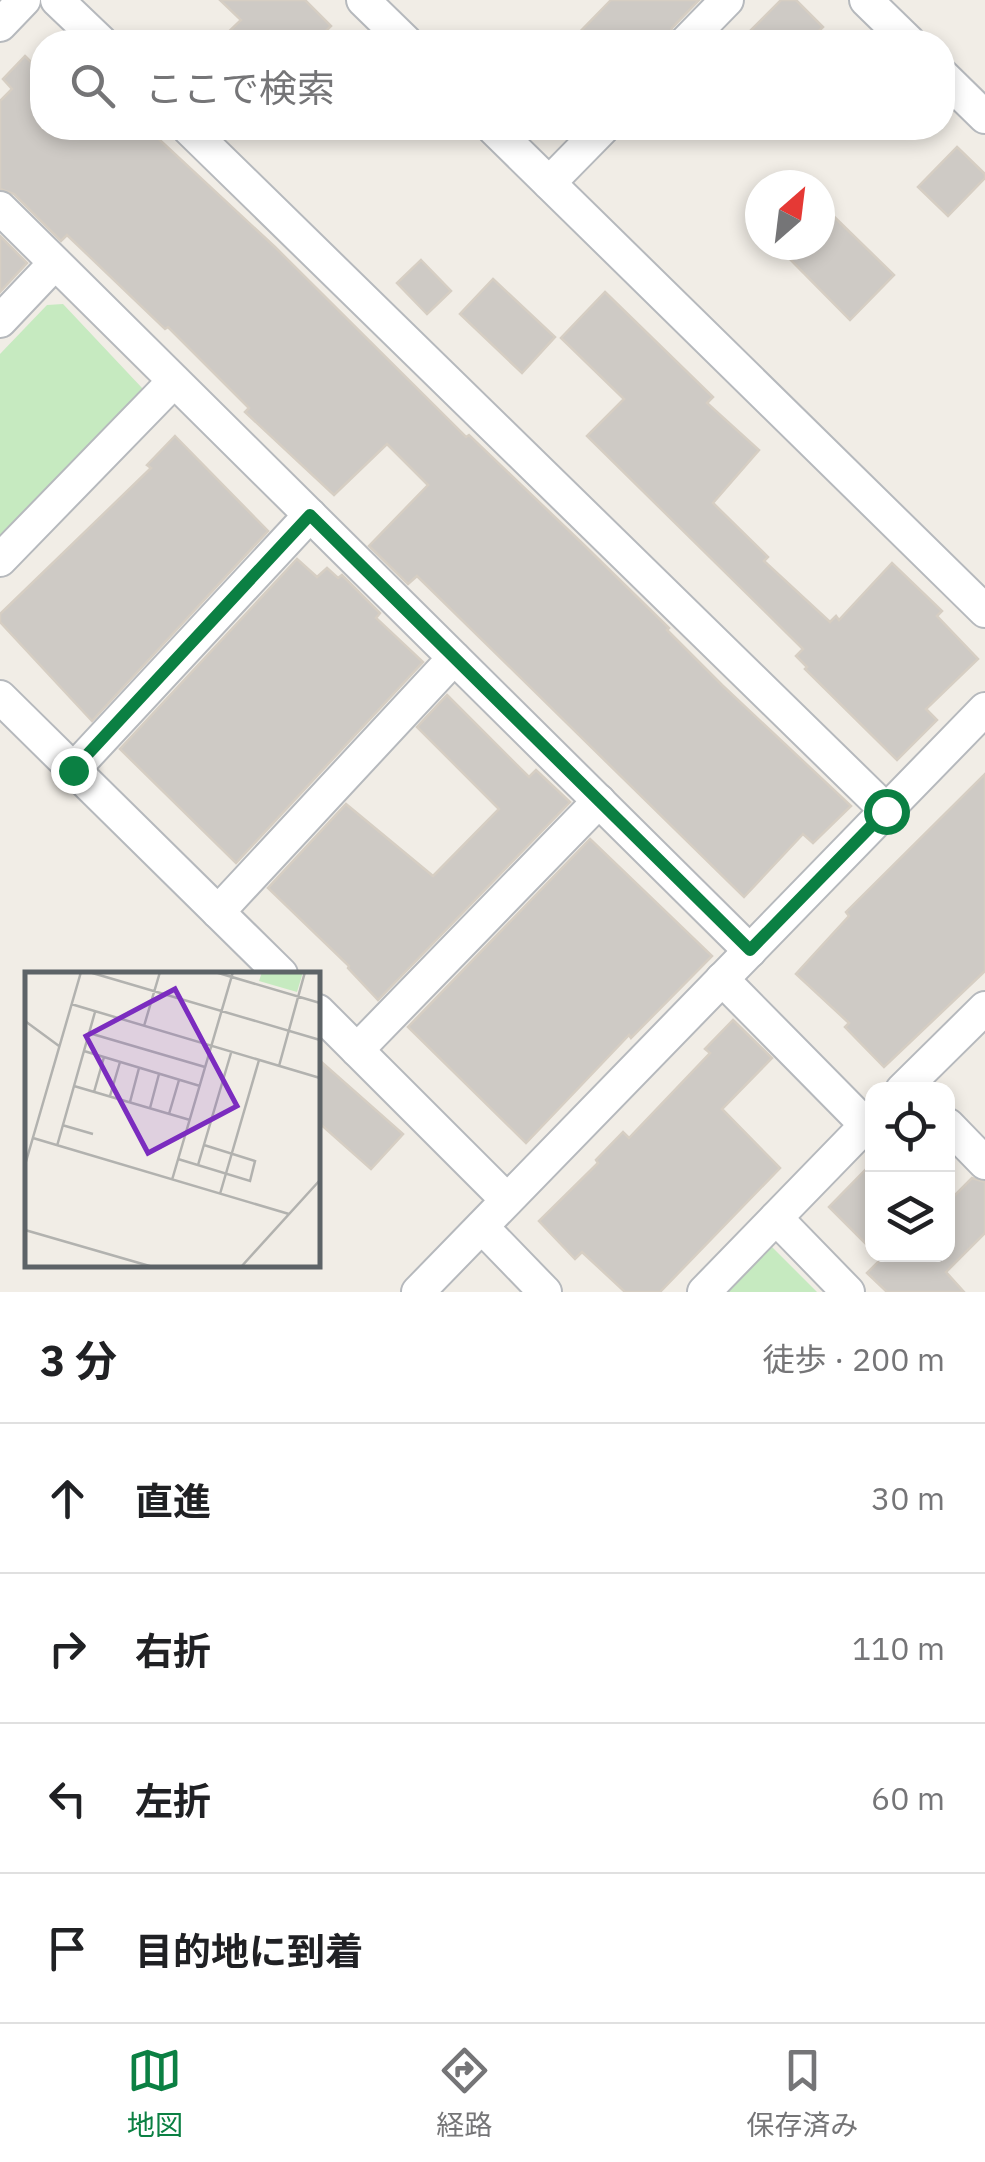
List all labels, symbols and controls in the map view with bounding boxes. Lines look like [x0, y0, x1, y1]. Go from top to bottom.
search box [30, 30, 955, 140]
icon: search [65, 58, 120, 113]
text: ここで検索 [145, 63, 335, 112]
north arrow [745, 170, 835, 260]
route end [51, 748, 97, 794]
route start [864, 789, 910, 835]
inset map [25, 972, 320, 1267]
map controls [865, 1082, 955, 1262]
button: locate [865, 1082, 955, 1172]
button: layers [865, 1172, 955, 1262]
text: 3 分 [40, 1333, 117, 1388]
text: 徒歩 · 200 m [762, 1338, 945, 1380]
icon: ahead [40, 1471, 95, 1526]
text: 直進 [135, 1476, 211, 1525]
text: 30 m [871, 1477, 945, 1519]
icon: right [40, 1621, 95, 1676]
text: 右折 [135, 1626, 211, 1675]
text: 110 m [852, 1627, 945, 1669]
icon: left [40, 1771, 95, 1826]
text: 左折 [135, 1776, 211, 1825]
text: 60 m [871, 1777, 945, 1819]
icon: arrive [40, 1921, 95, 1976]
text: 目的地に到着 [135, 1926, 363, 1975]
tab: 地図 [127, 2043, 183, 2143]
tab: 経路 [436, 2043, 492, 2143]
tab: 保存済み [746, 2043, 858, 2143]

